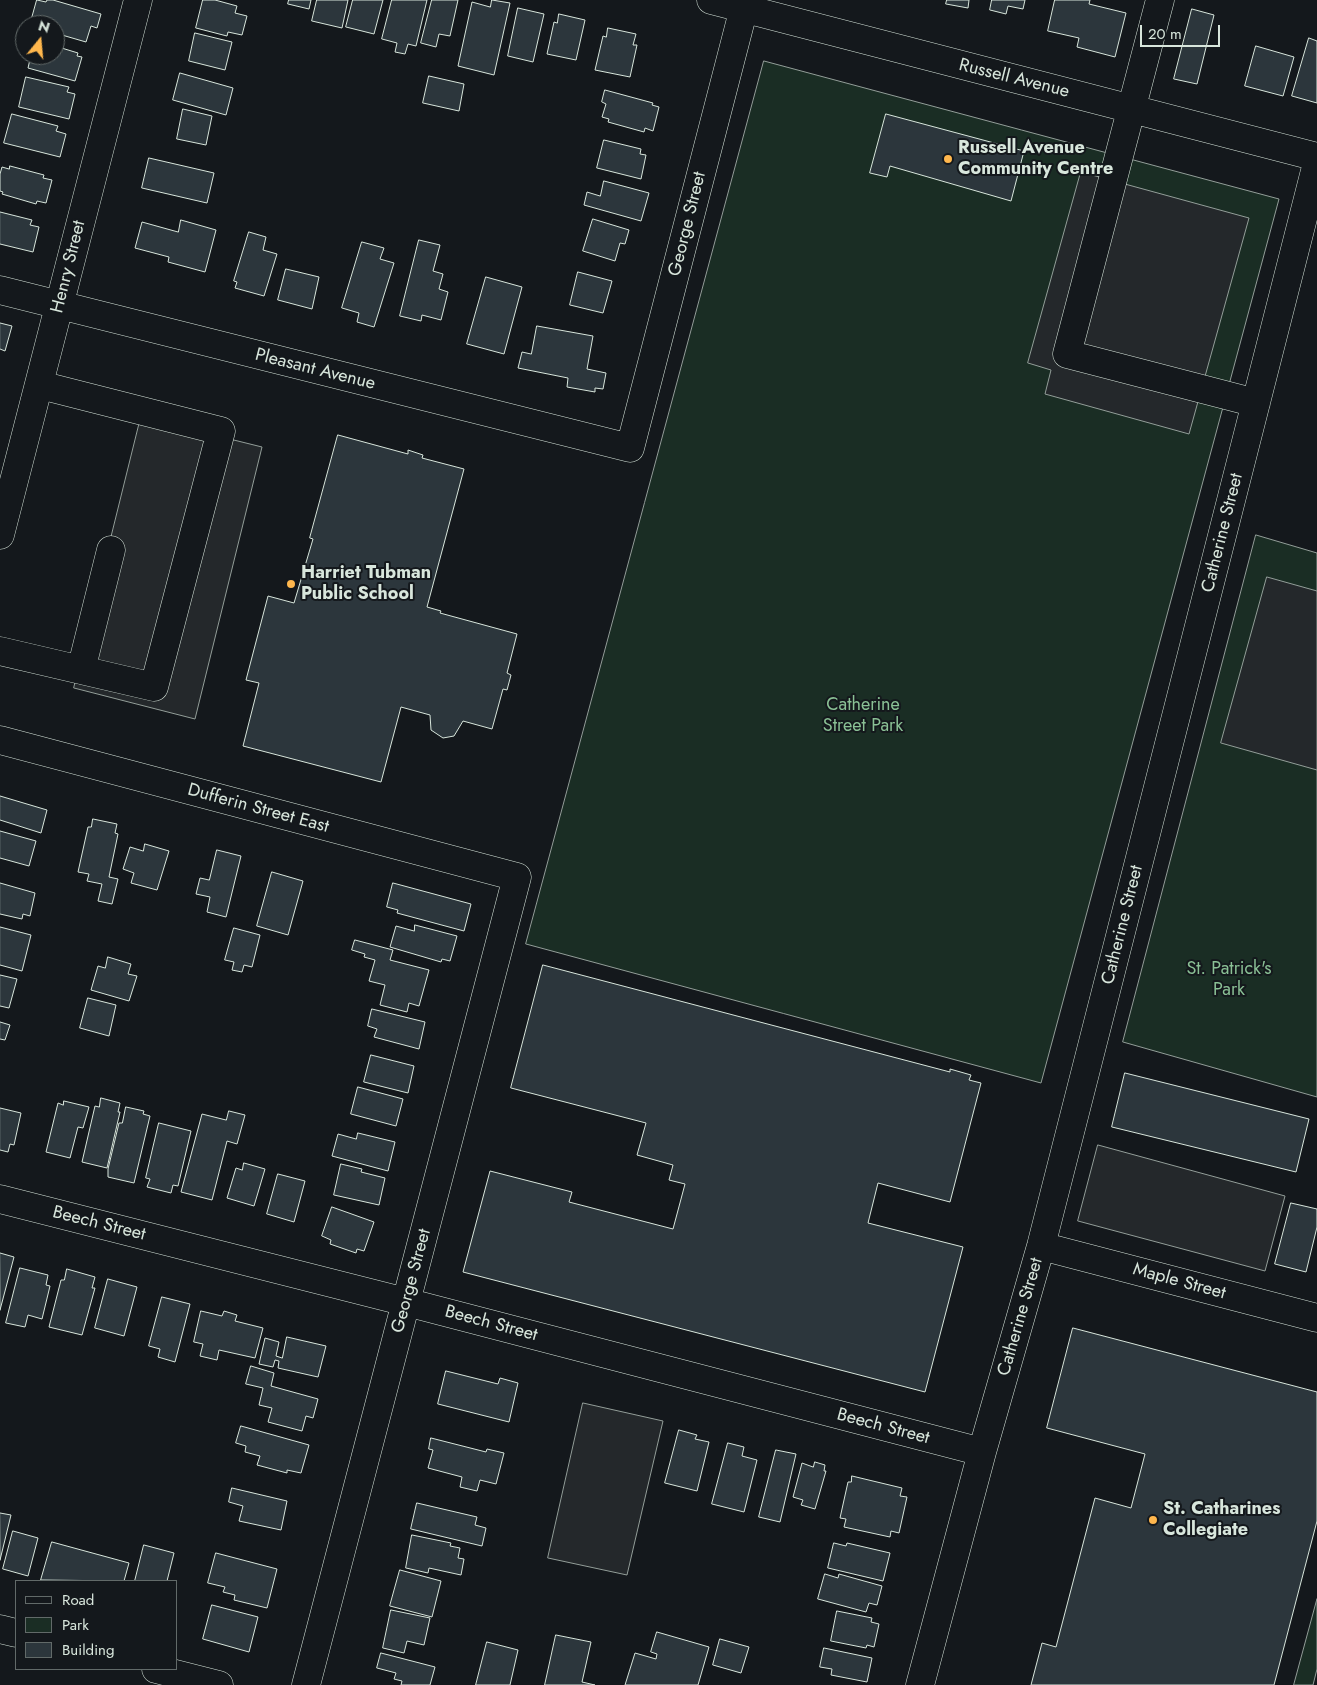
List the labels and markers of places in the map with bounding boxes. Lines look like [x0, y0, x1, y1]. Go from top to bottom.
place label: Russell Avenue Community Centre [958, 138, 1113, 180]
marker: Russell Avenue Community Centre [942, 153, 954, 165]
place label: Harriet Tubman Public School [301, 563, 431, 606]
marker: Harriet Tubman Public School [285, 578, 297, 590]
place label: St. Catharines Collegiate [1163, 1499, 1280, 1542]
marker: St. Catharines Collegiate [1147, 1514, 1159, 1526]

